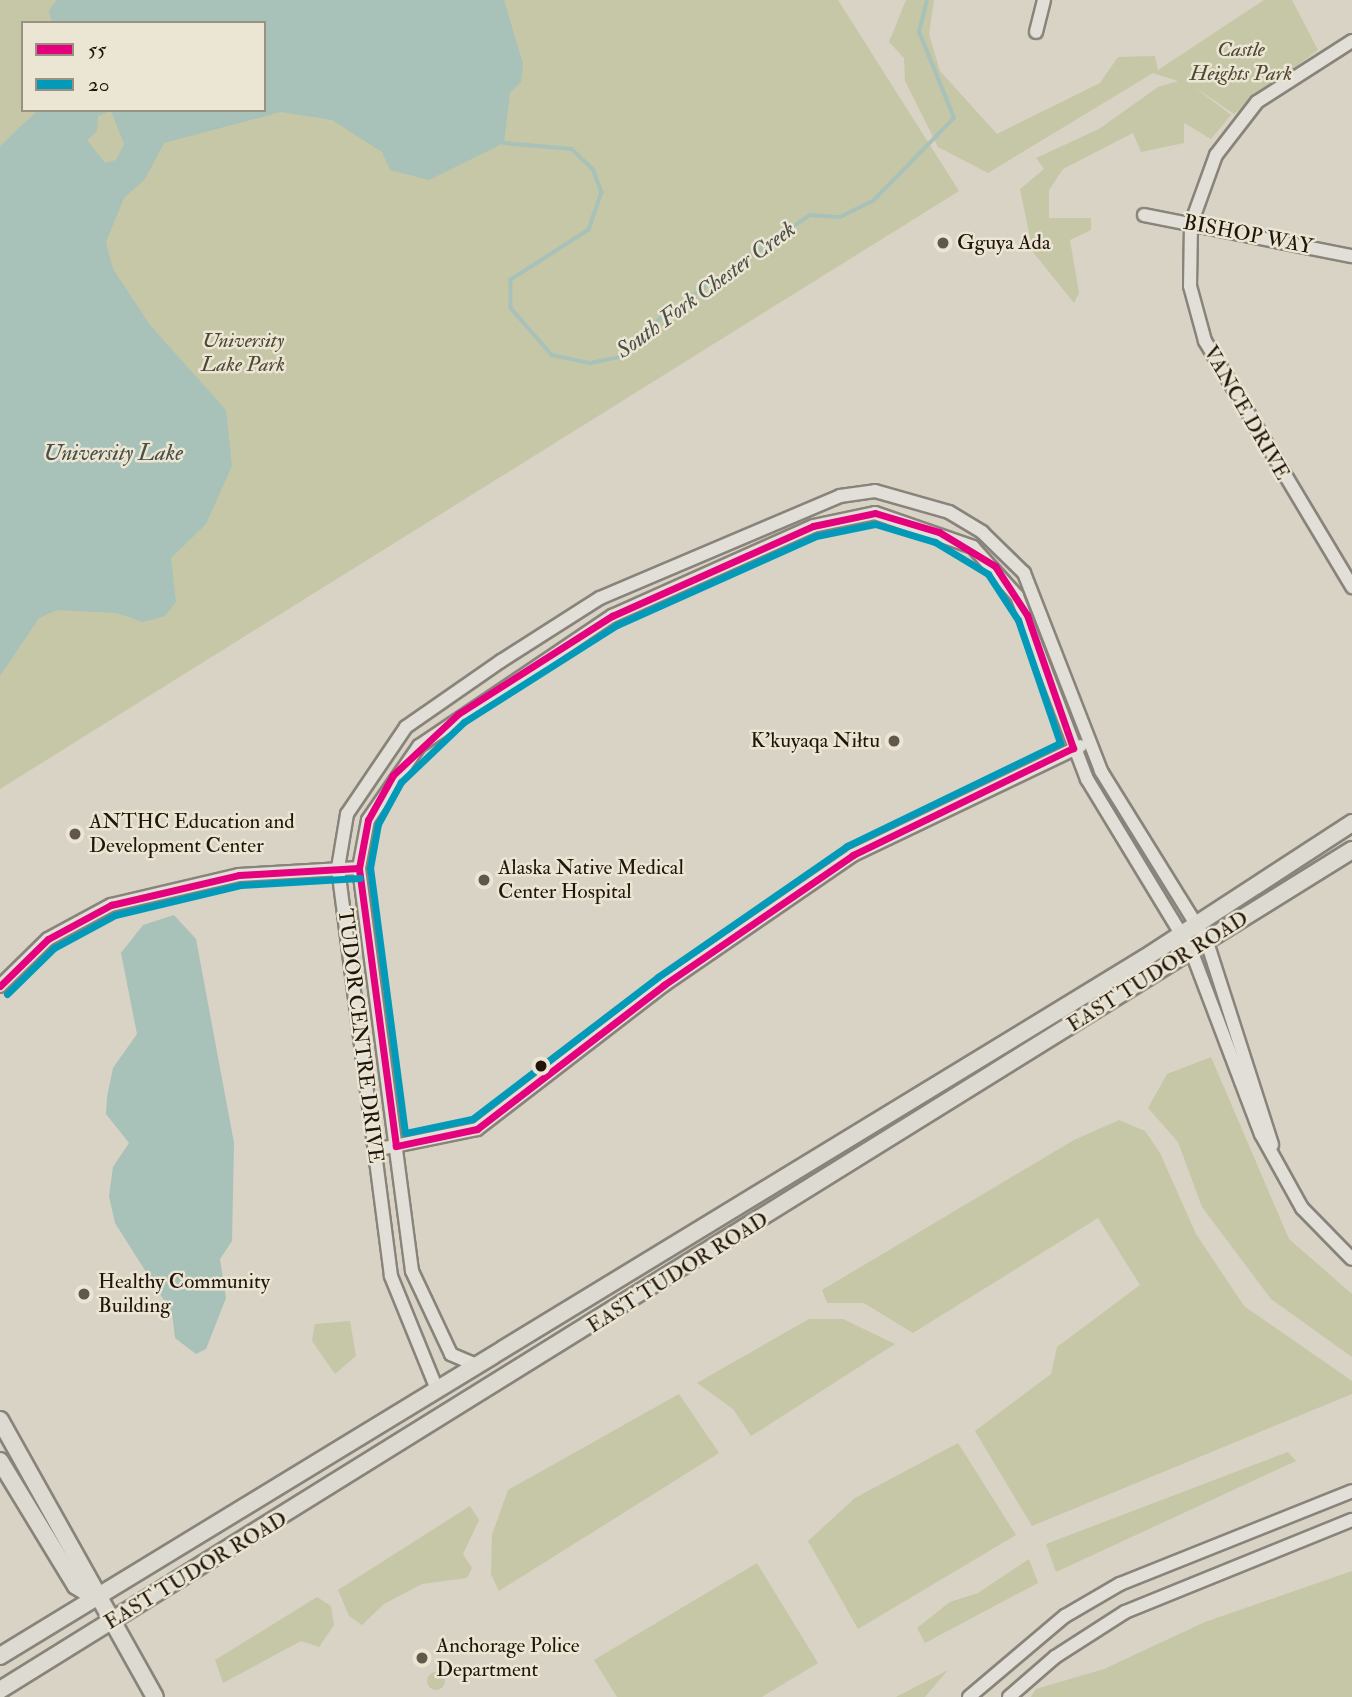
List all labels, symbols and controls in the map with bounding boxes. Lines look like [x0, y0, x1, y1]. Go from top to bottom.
legend [21, 21, 266, 112]
text: 55 [88, 36, 106, 63]
park label: Castle Heights Park [1190, 37, 1292, 87]
text: 20 [88, 71, 109, 98]
street label: BISHOP WAY [1181, 210, 1315, 260]
water label: South Fork Chester Creek [611, 216, 801, 364]
place label: Gguya Ada [957, 230, 1051, 256]
marker: Gguya Ada [935, 235, 951, 251]
park label: University Lake Park [201, 328, 285, 378]
street label: VANCE DRIVE [1197, 341, 1295, 485]
water label: University Lake [43, 439, 183, 467]
place label: K’kuyaqa Niłtu [750, 728, 880, 754]
marker: K’kuyaqa Niłtu [886, 733, 902, 749]
place label: ANTHC Education and Development Center [89, 809, 295, 859]
marker: ANTHC Education and Development Center [67, 826, 83, 842]
place label: Alaska Native Medical Center Hospital [498, 855, 684, 905]
marker: Alaska Native Medical Center Hospital [476, 872, 492, 888]
street label: EAST TUDOR ROAD [1063, 906, 1253, 1038]
street label: TUDOR CENTRE DRIVE [332, 907, 388, 1165]
unlabelled marker [534, 1059, 548, 1073]
street label: EAST TUDOR ROAD [583, 1207, 773, 1339]
place label: Healthy Community Building [98, 1269, 270, 1319]
marker: Healthy Community Building [76, 1286, 92, 1302]
street label: EAST TUDOR ROAD [100, 1506, 292, 1636]
place label: Anchorage Police Department [436, 1633, 580, 1683]
marker: Anchorage Police Department [414, 1650, 430, 1666]

